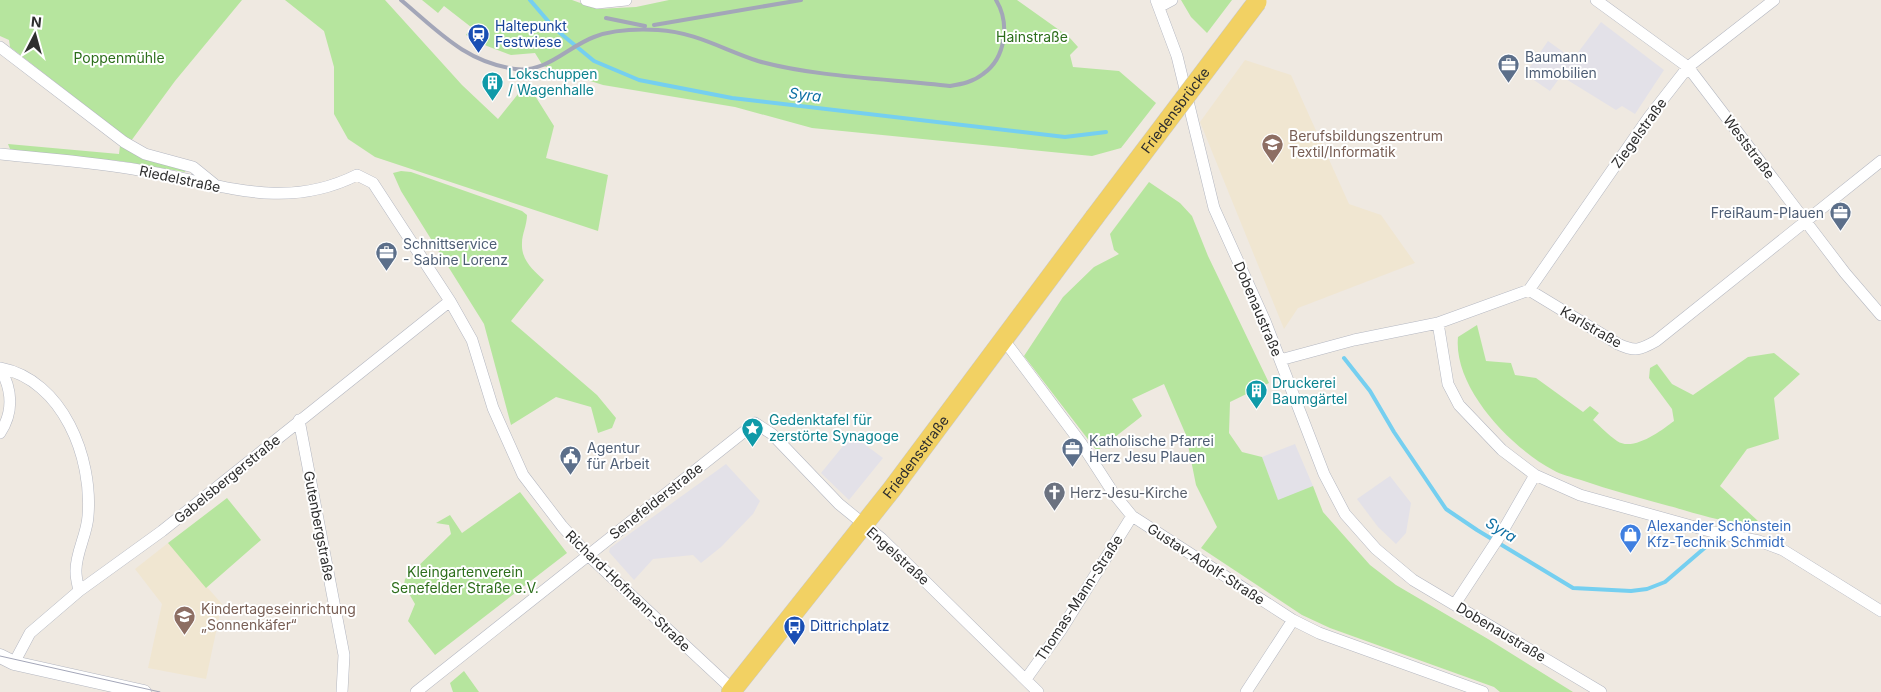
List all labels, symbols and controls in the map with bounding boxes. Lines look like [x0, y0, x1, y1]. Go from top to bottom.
north arrow [10, 10, 60, 60]
text: N [30, 13, 43, 31]
place label: Haltepunkt Festwiese [495, 17, 567, 50]
station icon: Haltepunkt Festwiese [467, 22, 491, 53]
park label: Hainstraße [996, 28, 1068, 45]
place label: Baumann Immobilien [1525, 48, 1597, 81]
park label: Poppenmühle [73, 49, 165, 66]
office icon: Baumann Immobilien [1497, 53, 1521, 84]
street label: Friedensbrücke [1137, 64, 1213, 156]
place label: Lokschuppen / Wagenhalle [508, 65, 598, 98]
building icon: Lokschuppen / Wagenhalle [480, 70, 504, 101]
water label: Syra [788, 83, 822, 106]
street label: Ziegelstraße [1608, 94, 1670, 171]
street label: Weststraße [1720, 112, 1779, 182]
place label: Berufsbildungszentrum Textil/Informatik [1289, 127, 1443, 160]
school or university icon: Berufsbildungszentrum Textil/Informatik [1261, 132, 1285, 163]
street label: Riedelstraße [138, 162, 222, 195]
office icon: FreiRaum-Plauen [1828, 201, 1852, 232]
place label: FreiRaum-Plauen [1711, 204, 1824, 221]
place label: Schnittservice - Sabine Lorenz [403, 235, 508, 268]
office icon: Schnittservice - Sabine Lorenz [375, 240, 399, 271]
street label: Dobenaustraße [1231, 259, 1286, 359]
street label: Karlstraße [1558, 302, 1625, 351]
place label: Druckerei Baumgärtel [1272, 374, 1348, 407]
building icon: Druckerei Baumgärtel [1244, 379, 1268, 410]
place label: Gedenktafel für zerstörte Synagoge [769, 411, 899, 444]
street label: Friedensstraße [879, 412, 952, 502]
place icon: Gedenktafel für zerstörte Synagoge [741, 416, 765, 447]
street label: Gabelsbergerstraße [170, 431, 283, 527]
place label: Katholische Pfarrei Herz Jesu Plauen [1089, 432, 1214, 465]
office icon: Katholische Pfarrei Herz Jesu Plauen [1061, 437, 1085, 468]
place label: Agentur für Arbeit [587, 439, 650, 472]
public building icon: Agentur für Arbeit [559, 444, 583, 475]
street label: Senefelderstraße [606, 459, 706, 542]
street label: Gutenbergstraße [300, 469, 339, 582]
church icon: Herz-Jesu-Kirche [1042, 481, 1066, 512]
place label: Herz-Jesu-Kirche [1070, 484, 1188, 501]
water label: Syra [1482, 513, 1520, 546]
place label: Alexander Schönstein Kfz-Technik Schmidt [1647, 517, 1791, 550]
street label: Gustav-Adolf-Straße [1144, 519, 1268, 608]
shop icon: Alexander Schönstein Kfz-Technik Schmidt [1619, 522, 1643, 553]
street label: Engelstraße [863, 523, 933, 588]
street label: Richard-Hofmann-Straße [562, 526, 694, 655]
street label: Thomas-Mann-Straße [1032, 532, 1126, 664]
park label: Kleingartenverein Senefelder Straße e.V. [391, 563, 539, 596]
street label: Dobenaustraße [1453, 598, 1549, 665]
place label: Kindertageseinrichtung „Sonnenkäfer“ [201, 600, 356, 633]
school or university icon: Kindertageseinrichtung „Sonnenkäfer“ [173, 605, 197, 636]
bus stop icon: Dittrichplatz [782, 614, 806, 645]
place label: Dittrichplatz [810, 617, 890, 634]

